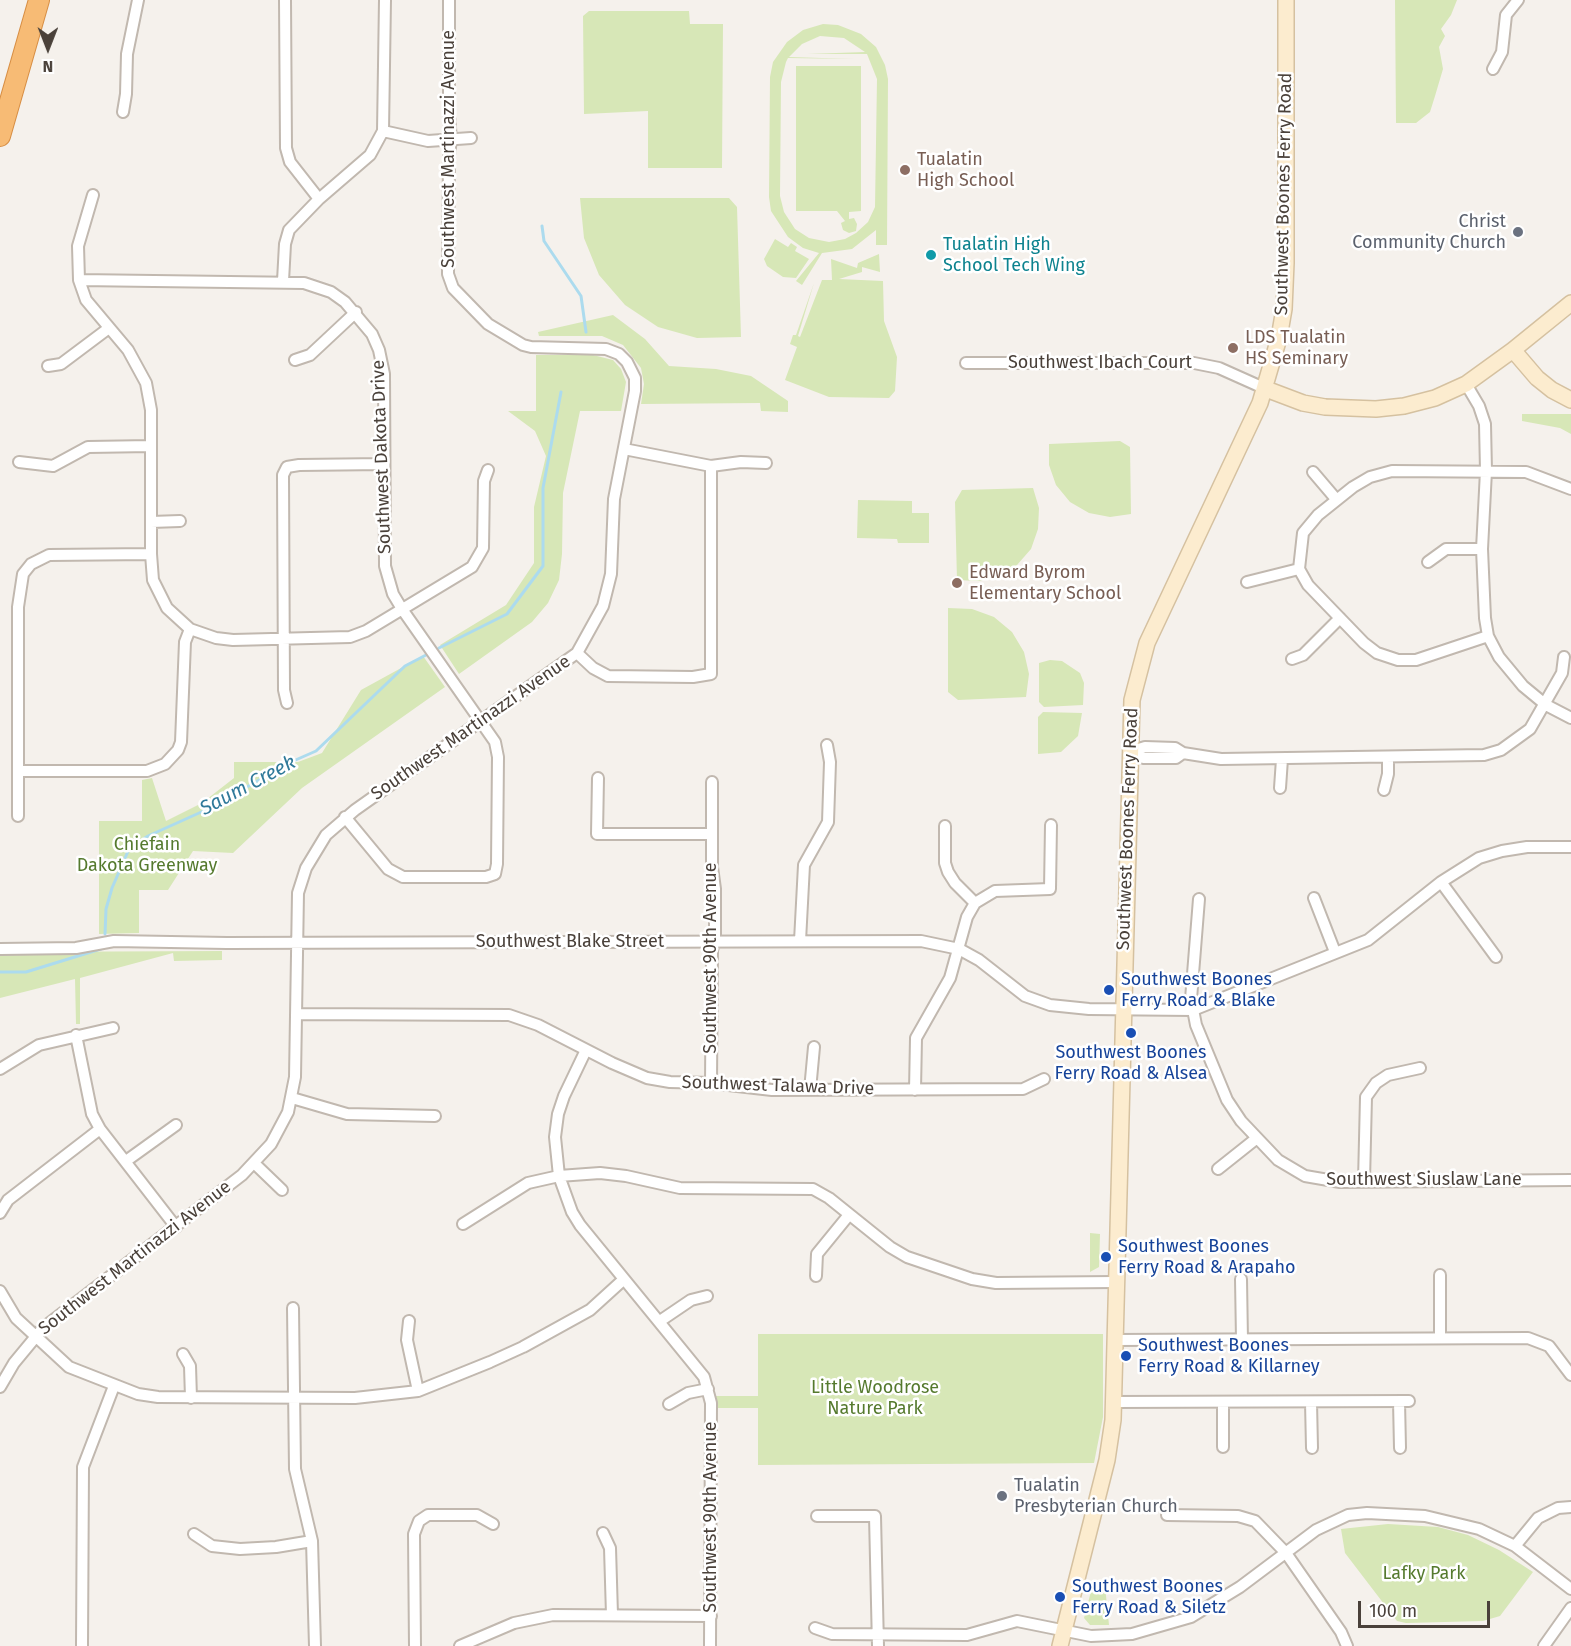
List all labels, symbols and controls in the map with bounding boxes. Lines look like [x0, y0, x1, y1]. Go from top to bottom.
north arrow [18, 18, 78, 78]
street label: Southwest Martinazzi Avenue [438, 30, 460, 268]
text: N [43, 57, 53, 76]
street label: Southwest Boones Ferry Road [1271, 72, 1297, 316]
place label: Tualatin High School [917, 149, 1014, 192]
marker: Tualatin High School [898, 163, 912, 177]
place label: Christ Community Church [1352, 211, 1506, 254]
marker: Christ Community Church [1511, 225, 1525, 239]
place label: Tualatin High School Tech Wing [943, 234, 1085, 276]
marker: Tualatin High School Tech Wing [924, 248, 938, 262]
place label: LDS Tualatin HS Seminary [1245, 327, 1348, 370]
marker: LDS Tualatin HS Seminary [1226, 341, 1240, 355]
street label: Southwest Ibach Court [1008, 352, 1192, 374]
street label: Southwest Dakota Drive [368, 360, 396, 554]
place label: Edward Byrom Elementary School [969, 562, 1121, 604]
marker: Edward Byrom Elementary School [950, 576, 964, 590]
street label: Southwest Martinazzi Avenue [367, 651, 575, 805]
street label: Southwest Boones Ferry Road [1113, 707, 1143, 951]
water label: Saum Creek [196, 751, 300, 821]
park label: Chiefain Dakota Greenway [77, 834, 217, 876]
street label: Southwest 90th Avenue [700, 862, 722, 1054]
street label: Southwest Blake Street [476, 931, 664, 953]
place label: Southwest Boones Ferry Road & Blake [1121, 969, 1275, 1012]
marker: Southwest Boones Ferry Road & Blake [1102, 983, 1116, 997]
marker: Southwest Boones Ferry Road & Alsea [1124, 1026, 1138, 1040]
place label: Southwest Boones Ferry Road & Alsea [1054, 1042, 1208, 1084]
street label: Southwest Talawa Drive [681, 1072, 875, 1100]
street label: Southwest Siuslaw Lane [1326, 1169, 1522, 1191]
street label: Southwest Martinazzi Avenue [34, 1176, 236, 1340]
place label: Southwest Boones Ferry Road & Arapaho [1118, 1236, 1295, 1278]
marker: Southwest Boones Ferry Road & Arapaho [1099, 1250, 1113, 1264]
place label: Southwest Boones Ferry Road & Killarney [1138, 1335, 1320, 1378]
marker: Southwest Boones Ferry Road & Killarney [1119, 1349, 1133, 1363]
park label: Little Woodrose Nature Park [811, 1377, 939, 1420]
street label: Southwest 90th Avenue [700, 1421, 722, 1613]
place label: Tualatin Presbyterian Church [1014, 1475, 1178, 1518]
marker: Tualatin Presbyterian Church [995, 1489, 1009, 1503]
park label: Lafky Park [1383, 1563, 1465, 1585]
place label: Southwest Boones Ferry Road & Siletz [1072, 1576, 1226, 1618]
scale bar [1361, 1589, 1493, 1627]
marker: Southwest Boones Ferry Road & Siletz [1053, 1590, 1067, 1604]
text: 100 m [1369, 1600, 1417, 1622]

